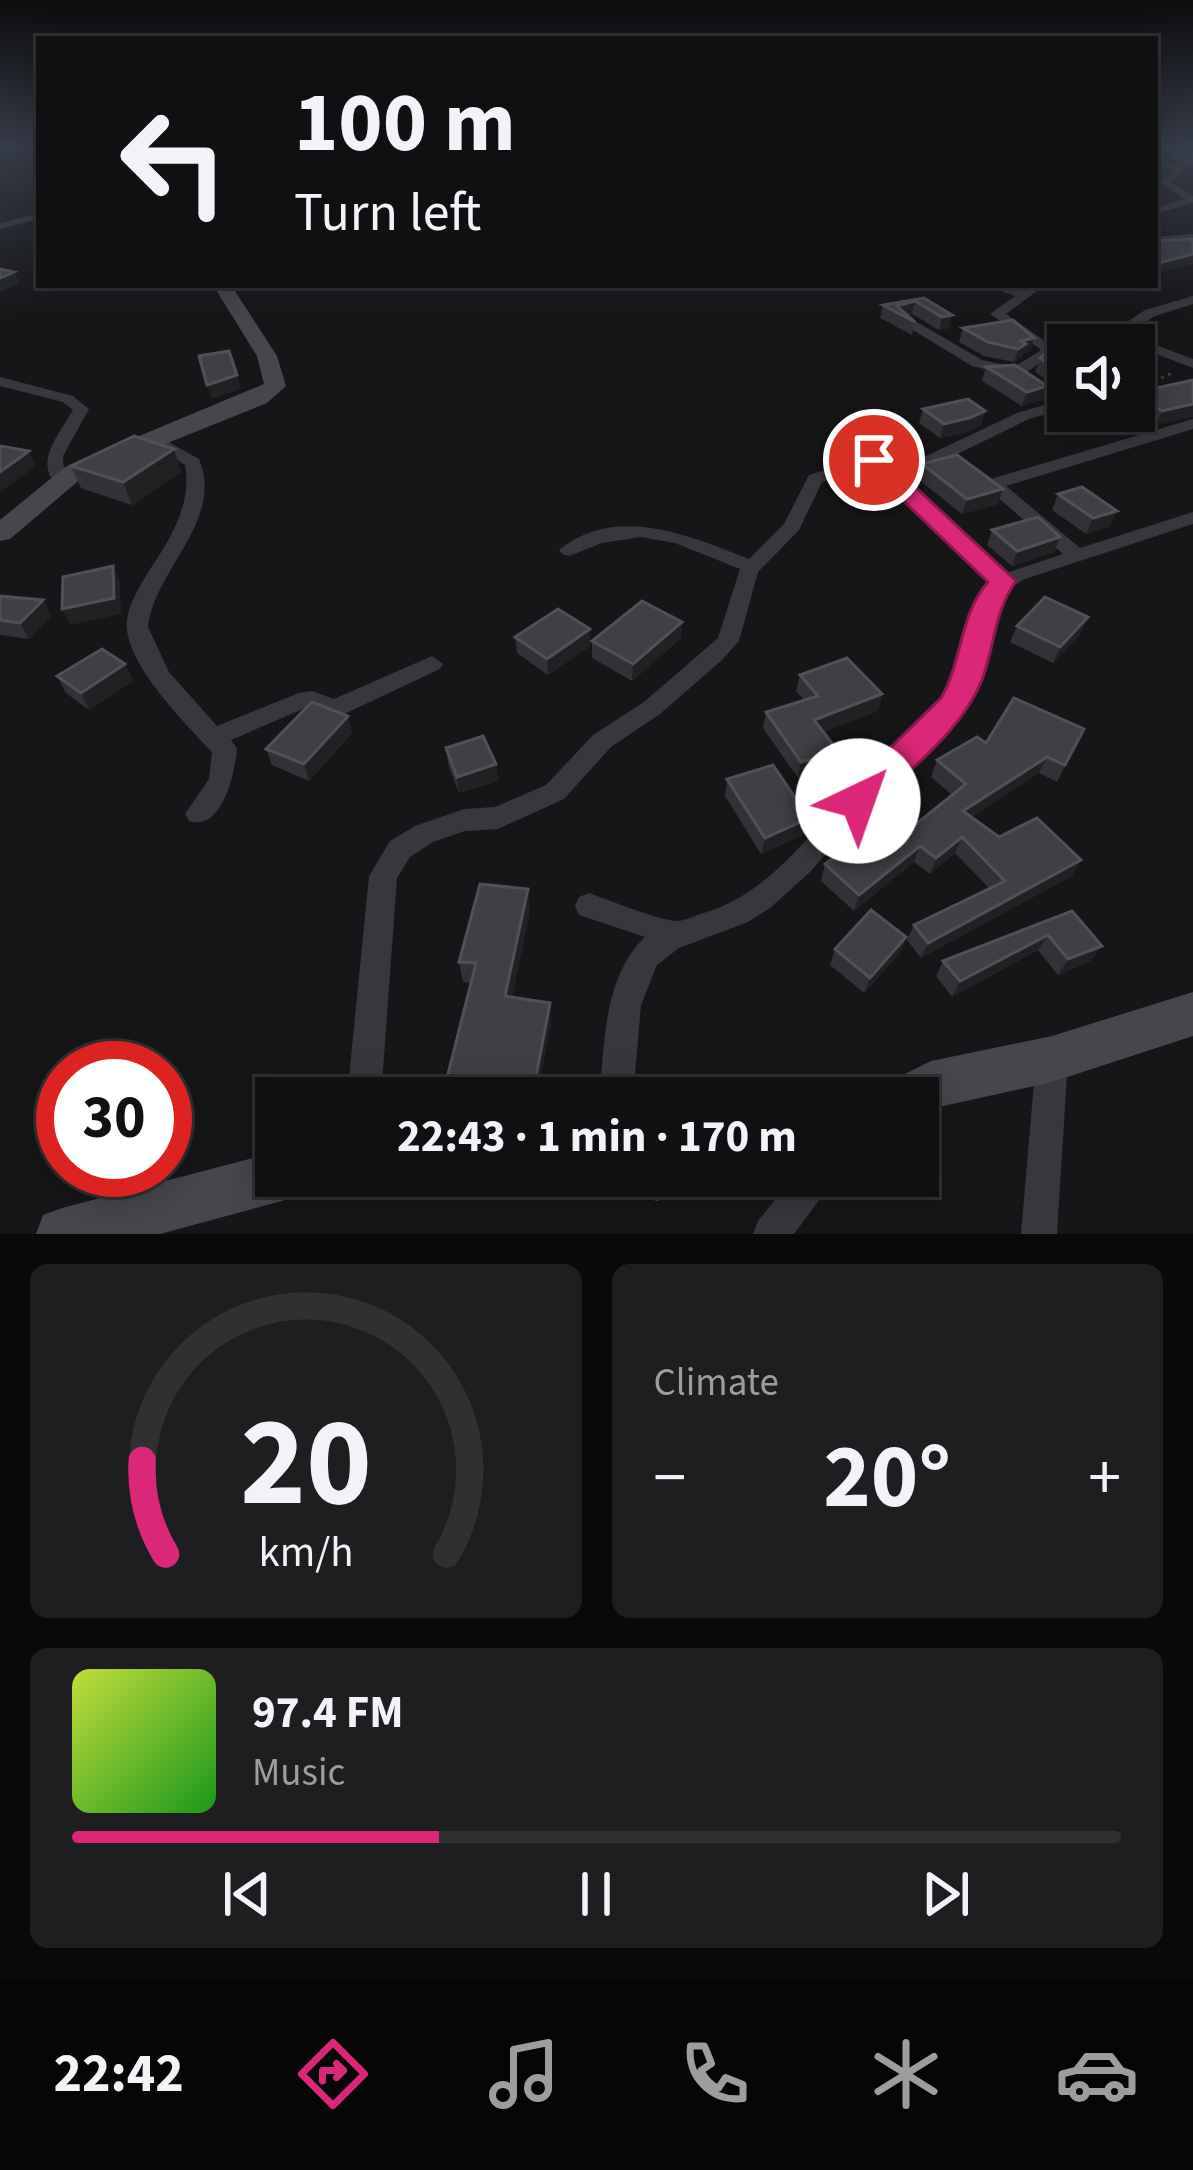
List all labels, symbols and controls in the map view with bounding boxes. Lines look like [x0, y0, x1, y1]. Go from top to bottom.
text: 100 m [294, 64, 516, 184]
icon: left [96, 84, 252, 240]
text: Turn left [294, 175, 481, 252]
map controls [1047, 324, 1155, 432]
button: sound [1047, 324, 1155, 432]
pin [823, 409, 925, 511]
icon: arrive [841, 427, 907, 493]
position arrow [795, 738, 921, 864]
speed limit sign: 30 [36, 1041, 192, 1197]
text: 22:43 · 1 min · 170 m [397, 1105, 797, 1169]
text: Climate [654, 1355, 779, 1411]
text: 20 [240, 1375, 372, 1553]
text: 20° [823, 1414, 951, 1542]
text: − [654, 1431, 686, 1525]
text: + [1088, 1431, 1121, 1525]
text: km/h [258, 1522, 353, 1583]
text: 97.4 FM [252, 1681, 404, 1745]
text: Music [252, 1745, 345, 1801]
icon: previous [214, 1861, 280, 1927]
icon: pause [563, 1861, 629, 1927]
icon: next [913, 1861, 979, 1927]
icon: directions [291, 2032, 375, 2116]
icon: music [482, 2032, 566, 2116]
icon: phone [673, 2032, 757, 2116]
icon: climate [864, 2032, 948, 2116]
icon: car [1055, 2032, 1139, 2116]
text: 22:42 [54, 2036, 184, 2113]

